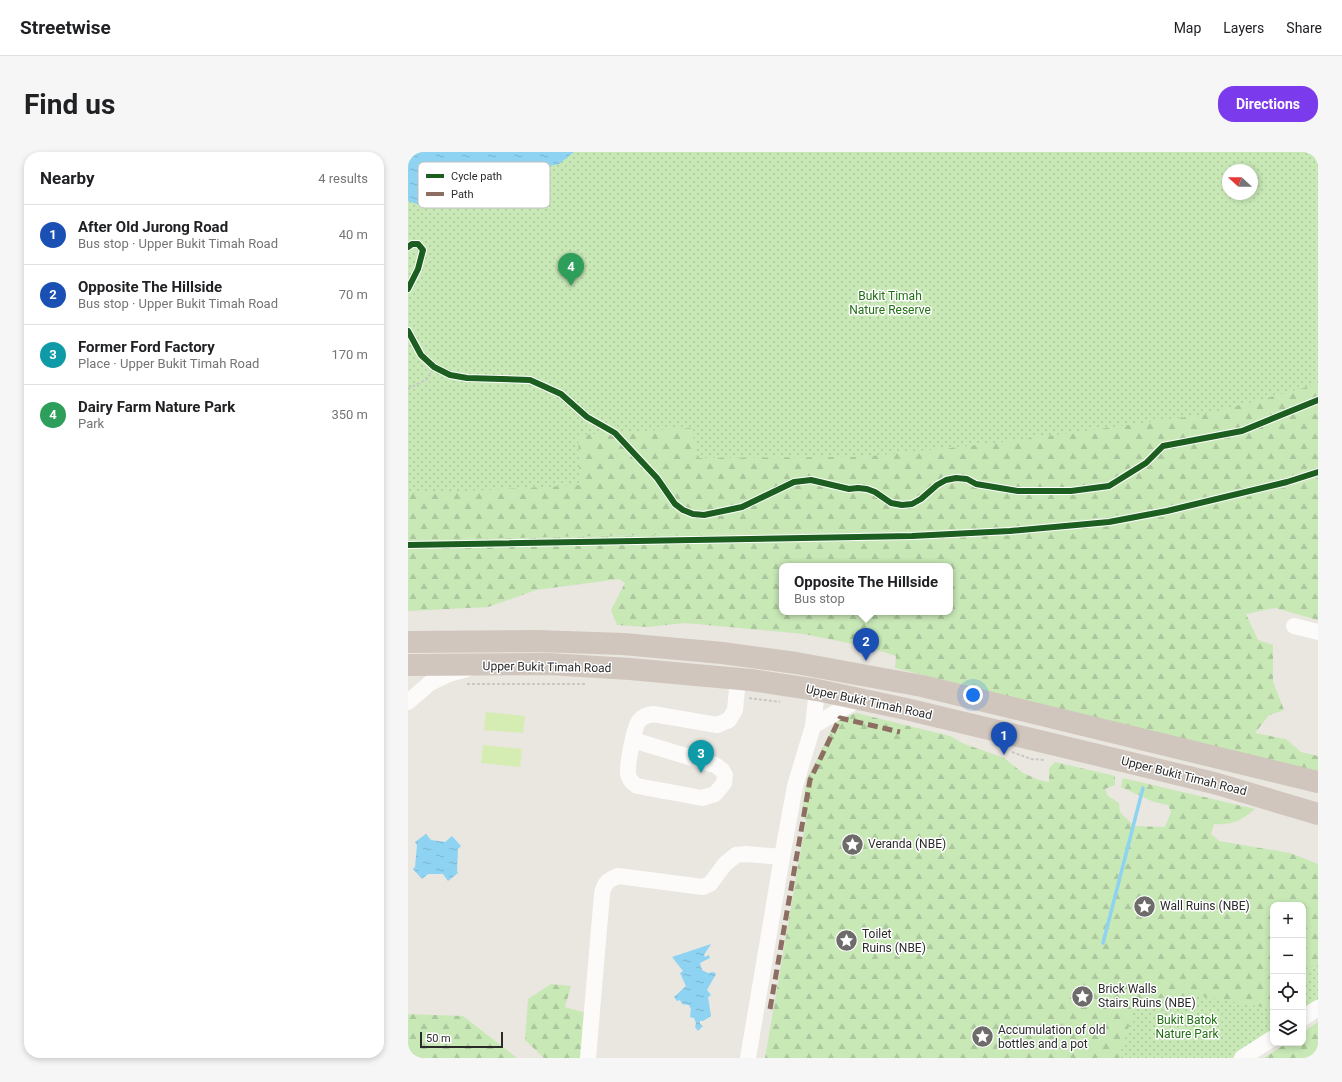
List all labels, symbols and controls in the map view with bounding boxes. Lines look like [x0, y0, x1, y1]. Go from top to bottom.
text: Streetwise [20, 16, 111, 39]
text: Map [1174, 20, 1201, 36]
text: Layers [1223, 20, 1264, 36]
text: Share [1286, 20, 1322, 36]
button: Directions [1218, 86, 1318, 122]
text: Find us [24, 88, 115, 121]
legend [418, 162, 550, 208]
north arrow [1222, 164, 1258, 200]
text: Nearby [40, 168, 95, 188]
text: Cycle path [451, 170, 502, 183]
text: 4 results [318, 171, 368, 186]
text: Path [451, 188, 474, 201]
text: After Old Jurong Road [78, 218, 228, 236]
text: 1 [49, 227, 57, 242]
text: 40 m [339, 227, 368, 242]
text: Bus stop · Upper Bukit Timah Road [78, 236, 278, 251]
pin: 4 [558, 253, 584, 286]
text: Opposite The Hillside [78, 278, 222, 296]
text: 2 [49, 287, 57, 302]
text: 70 m [339, 287, 368, 302]
park label: Bukit Timah Nature Reserve [849, 289, 931, 317]
text: Bus stop · Upper Bukit Timah Road [78, 296, 278, 311]
text: Former Ford Factory [78, 338, 215, 356]
text: 3 [49, 347, 57, 362]
text: 170 m [331, 347, 368, 362]
text: Place · Upper Bukit Timah Road [78, 356, 259, 371]
text: Dairy Farm Nature Park [78, 398, 235, 416]
text: 4 [49, 407, 57, 422]
text: 350 m [331, 407, 368, 422]
text: Park [78, 416, 104, 431]
popup [779, 563, 953, 615]
text: Opposite The Hillside [794, 573, 938, 591]
text: Bus stop [794, 591, 845, 606]
pin: 2 [853, 628, 879, 661]
street label: Upper Bukit Timah Road [483, 659, 611, 675]
street label: Upper Bukit Timah Road [805, 682, 933, 722]
your location [963, 685, 983, 705]
pin: 1 [991, 722, 1017, 755]
pin: 3 [688, 740, 714, 773]
street label: Upper Bukit Timah Road [1120, 754, 1248, 798]
place icon: Veranda (NBE) [840, 831, 866, 857]
place label: Veranda (NBE) [868, 837, 946, 851]
place icon: Wall Ruins (NBE) [1132, 893, 1158, 919]
place label: Wall Ruins (NBE) [1160, 899, 1250, 913]
map controls [1270, 902, 1306, 1046]
button: + [1270, 902, 1306, 938]
place label: Toilet Ruins (NBE) [862, 927, 926, 955]
place icon: Toilet Ruins (NBE) [834, 928, 860, 954]
button: − [1270, 938, 1306, 974]
button: locate [1270, 974, 1306, 1010]
place label: Brick Walls Stairs Ruins (NBE) [1098, 982, 1196, 1010]
place icon: Brick Walls Stairs Ruins (NBE) [1070, 983, 1096, 1009]
button: layers [1270, 1010, 1306, 1046]
park label: Bukit Batok Nature Park [1155, 1013, 1219, 1041]
place label: Accumulation of old bottles and a pot [998, 1023, 1105, 1051]
place icon: Accumulation of old bottles and a pot [970, 1024, 996, 1050]
scale bar [420, 1030, 503, 1049]
text: 50 m [426, 1032, 451, 1045]

